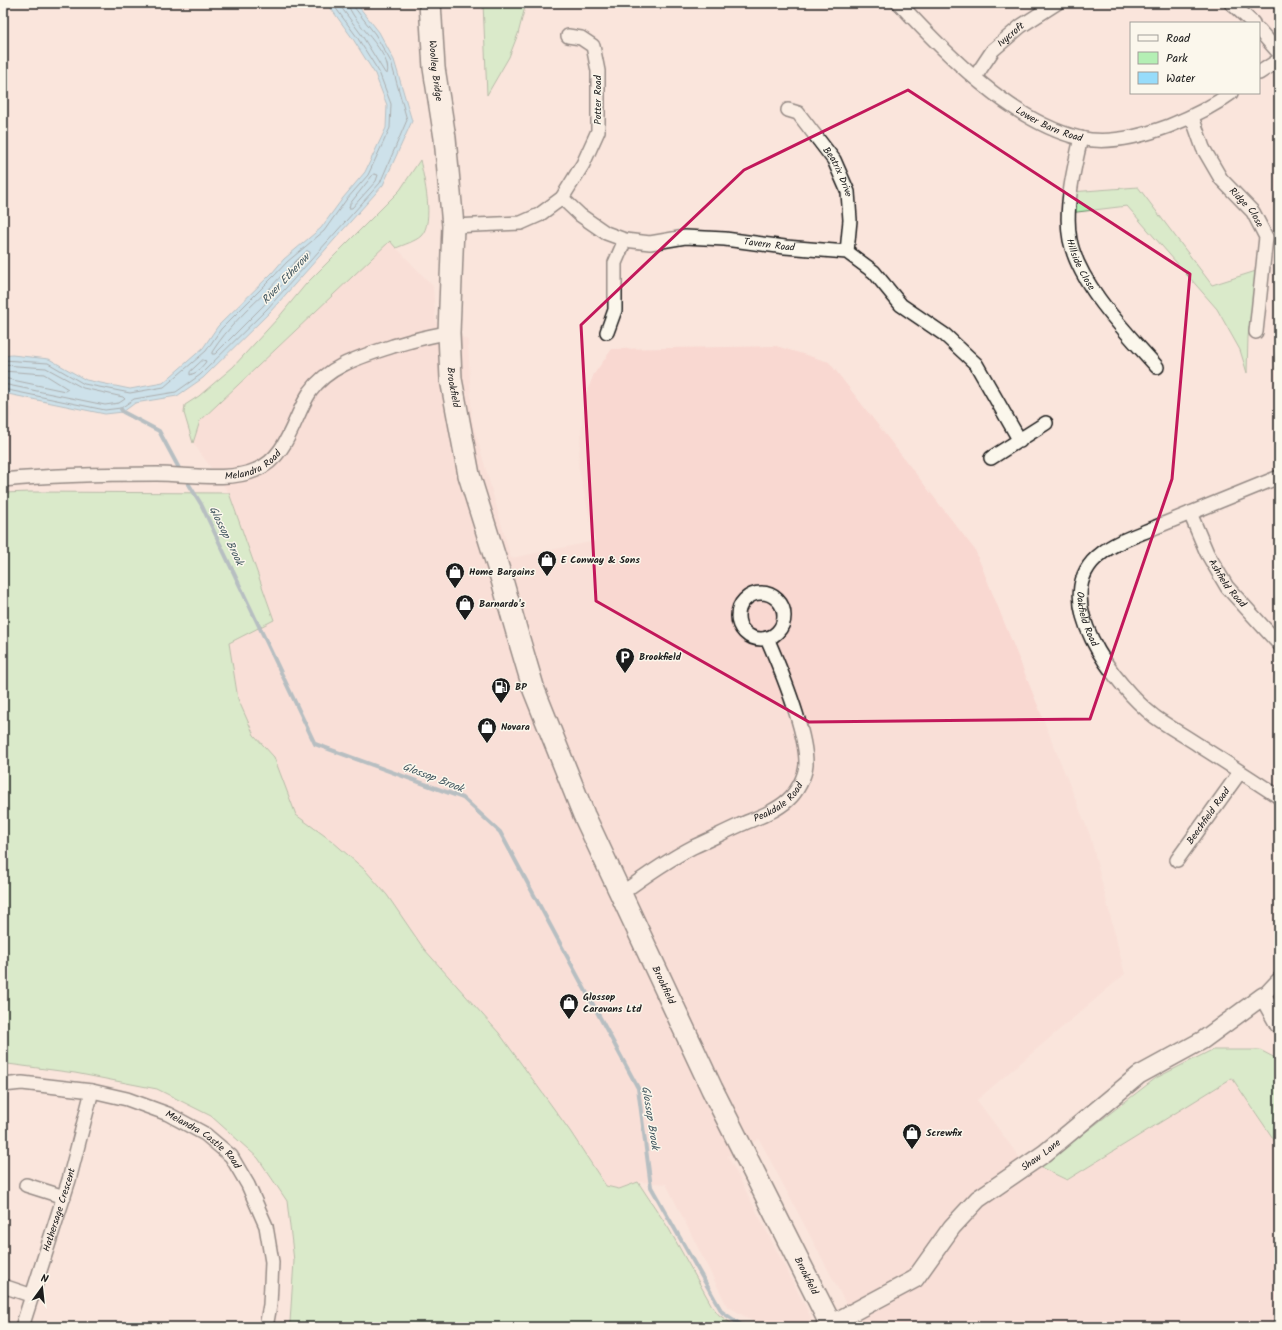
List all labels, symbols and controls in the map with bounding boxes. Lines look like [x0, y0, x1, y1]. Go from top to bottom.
street label: Ivycroft [994, 18, 1028, 51]
legend [1130, 22, 1260, 94]
text: Road [1166, 29, 1191, 48]
street label: Woolley Bridge [424, 40, 447, 103]
text: Park [1166, 49, 1188, 68]
text: Water [1166, 69, 1196, 88]
street label: Potter Road [590, 74, 606, 125]
street label: Lower Barn Road [1012, 103, 1085, 147]
street label: Beatrix Drive [819, 143, 856, 198]
street label: Ridge Close [1225, 184, 1268, 231]
street label: Tavern Road [743, 234, 796, 256]
street label: Hillside Close [1062, 237, 1099, 294]
water label: River Etherow [258, 248, 316, 309]
street label: Brookfield [442, 367, 464, 410]
street label: Melandra Road [224, 446, 286, 484]
water label: Glossop Brook [204, 503, 249, 570]
shop icon: E Conway & Sons [536, 549, 558, 577]
place label: E Conway & Sons [561, 552, 640, 568]
street label: Ashfield Road [1204, 556, 1251, 612]
shop icon: Home Bargains [444, 561, 466, 589]
place label: Home Bargains [469, 564, 535, 580]
street label: Oakfield Road [1072, 591, 1103, 650]
shop icon: Barnardo's [454, 593, 476, 621]
place label: Barnardo's [479, 596, 525, 612]
parking icon: Brookfield [614, 646, 636, 674]
place label: Brookfield [639, 649, 682, 665]
fuel station icon: BP [490, 676, 512, 704]
place label: BP [515, 679, 527, 695]
shop icon: Novara [476, 716, 498, 744]
place label: Novara [501, 719, 530, 735]
water label: Glossop Brook [400, 758, 468, 799]
street label: Peakdale Road [751, 778, 808, 827]
street label: Beechfield Road [1183, 784, 1235, 848]
street label: Brookfield [648, 963, 680, 1008]
place label: Glossop Caravans Ltd [583, 989, 642, 1017]
shop icon: Glossop Caravans Ltd [558, 992, 580, 1020]
water label: Glossop Brook [636, 1085, 664, 1153]
street label: Melandra Castle Road [162, 1106, 245, 1173]
shop icon: Screwfix [901, 1122, 923, 1150]
place label: Screwfix [926, 1125, 962, 1141]
street label: Shaw Lane [1018, 1135, 1065, 1175]
street label: Hathersage Crescent [39, 1166, 80, 1254]
street label: Brookfield [790, 1254, 823, 1298]
north arrow [22, 1268, 62, 1308]
text: N [39, 1270, 50, 1289]

